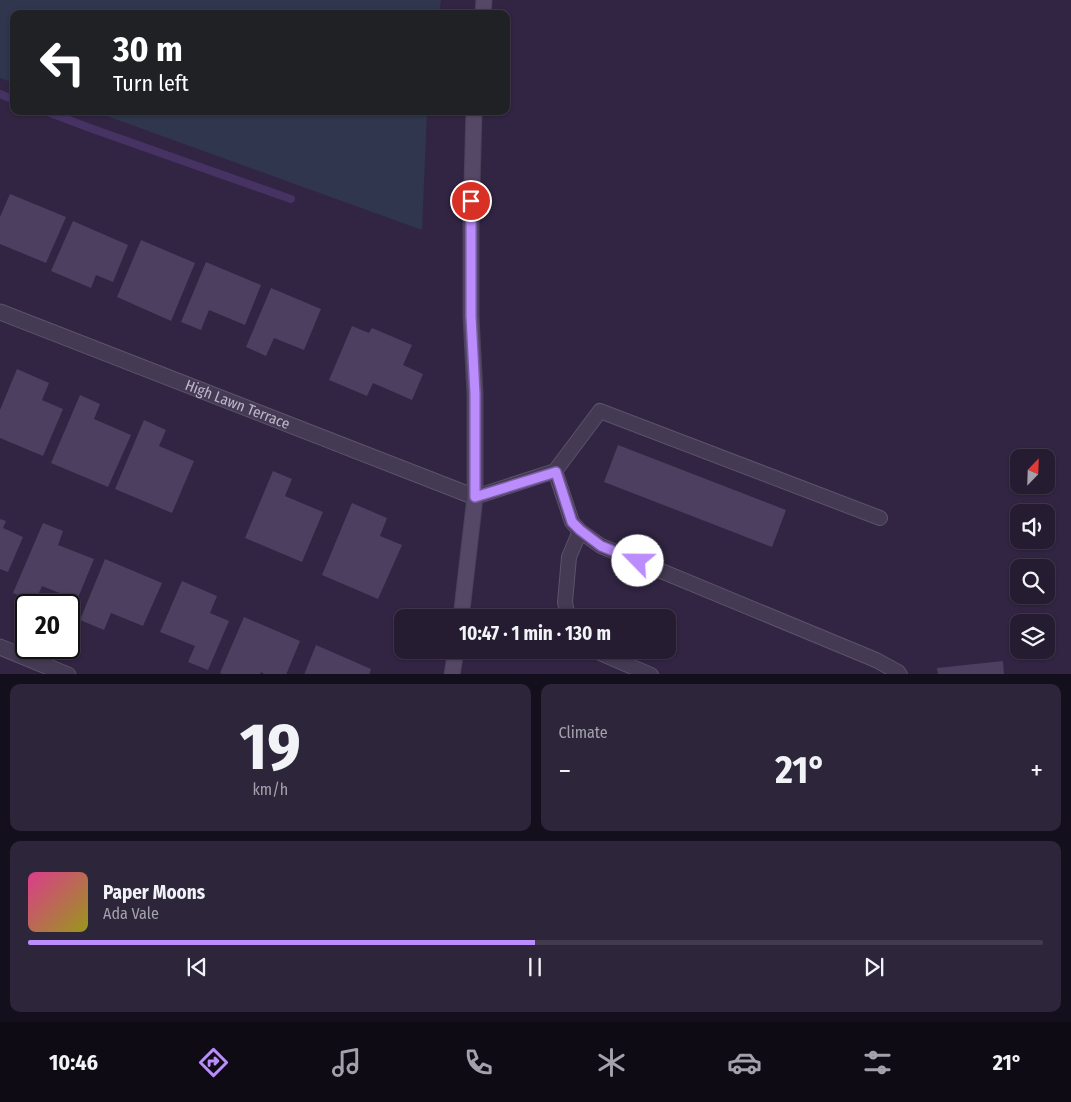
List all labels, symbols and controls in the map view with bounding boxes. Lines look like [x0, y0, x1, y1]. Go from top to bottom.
text: 30 m [113, 28, 183, 70]
icon: left [30, 30, 95, 95]
text: Turn left [113, 70, 189, 97]
pin [450, 180, 492, 222]
icon: arrive [457, 187, 485, 215]
street label: High Lawn Terrace [183, 376, 293, 433]
north arrow [1010, 449, 1055, 494]
map controls [1010, 449, 1055, 659]
button: sound [1010, 504, 1055, 549]
position arrow [611, 534, 663, 586]
button: search [1010, 559, 1055, 604]
speed limit sign: 20 [15, 594, 80, 659]
button: layers [1010, 614, 1055, 659]
text: 10:47 · 1 min · 130 m [459, 622, 611, 645]
text: 19 [240, 708, 301, 786]
text: Climate [559, 723, 608, 742]
text: 21° [775, 747, 826, 793]
text: − [559, 754, 571, 787]
text: + [1030, 754, 1043, 787]
text: km/h [252, 780, 288, 799]
text: Paper Moons [103, 881, 205, 904]
text: Ada Vale [103, 904, 159, 923]
icon: previous [183, 953, 211, 981]
icon: pause [521, 953, 549, 981]
icon: next [860, 953, 888, 981]
icon: directions [196, 1045, 231, 1080]
icon: music [329, 1045, 364, 1080]
icon: phone [461, 1045, 496, 1080]
icon: climate [594, 1045, 629, 1080]
icon: car [727, 1045, 762, 1080]
icon: filters [860, 1045, 895, 1080]
text: 10:46 [49, 1049, 98, 1076]
text: 21° [993, 1049, 1022, 1076]

